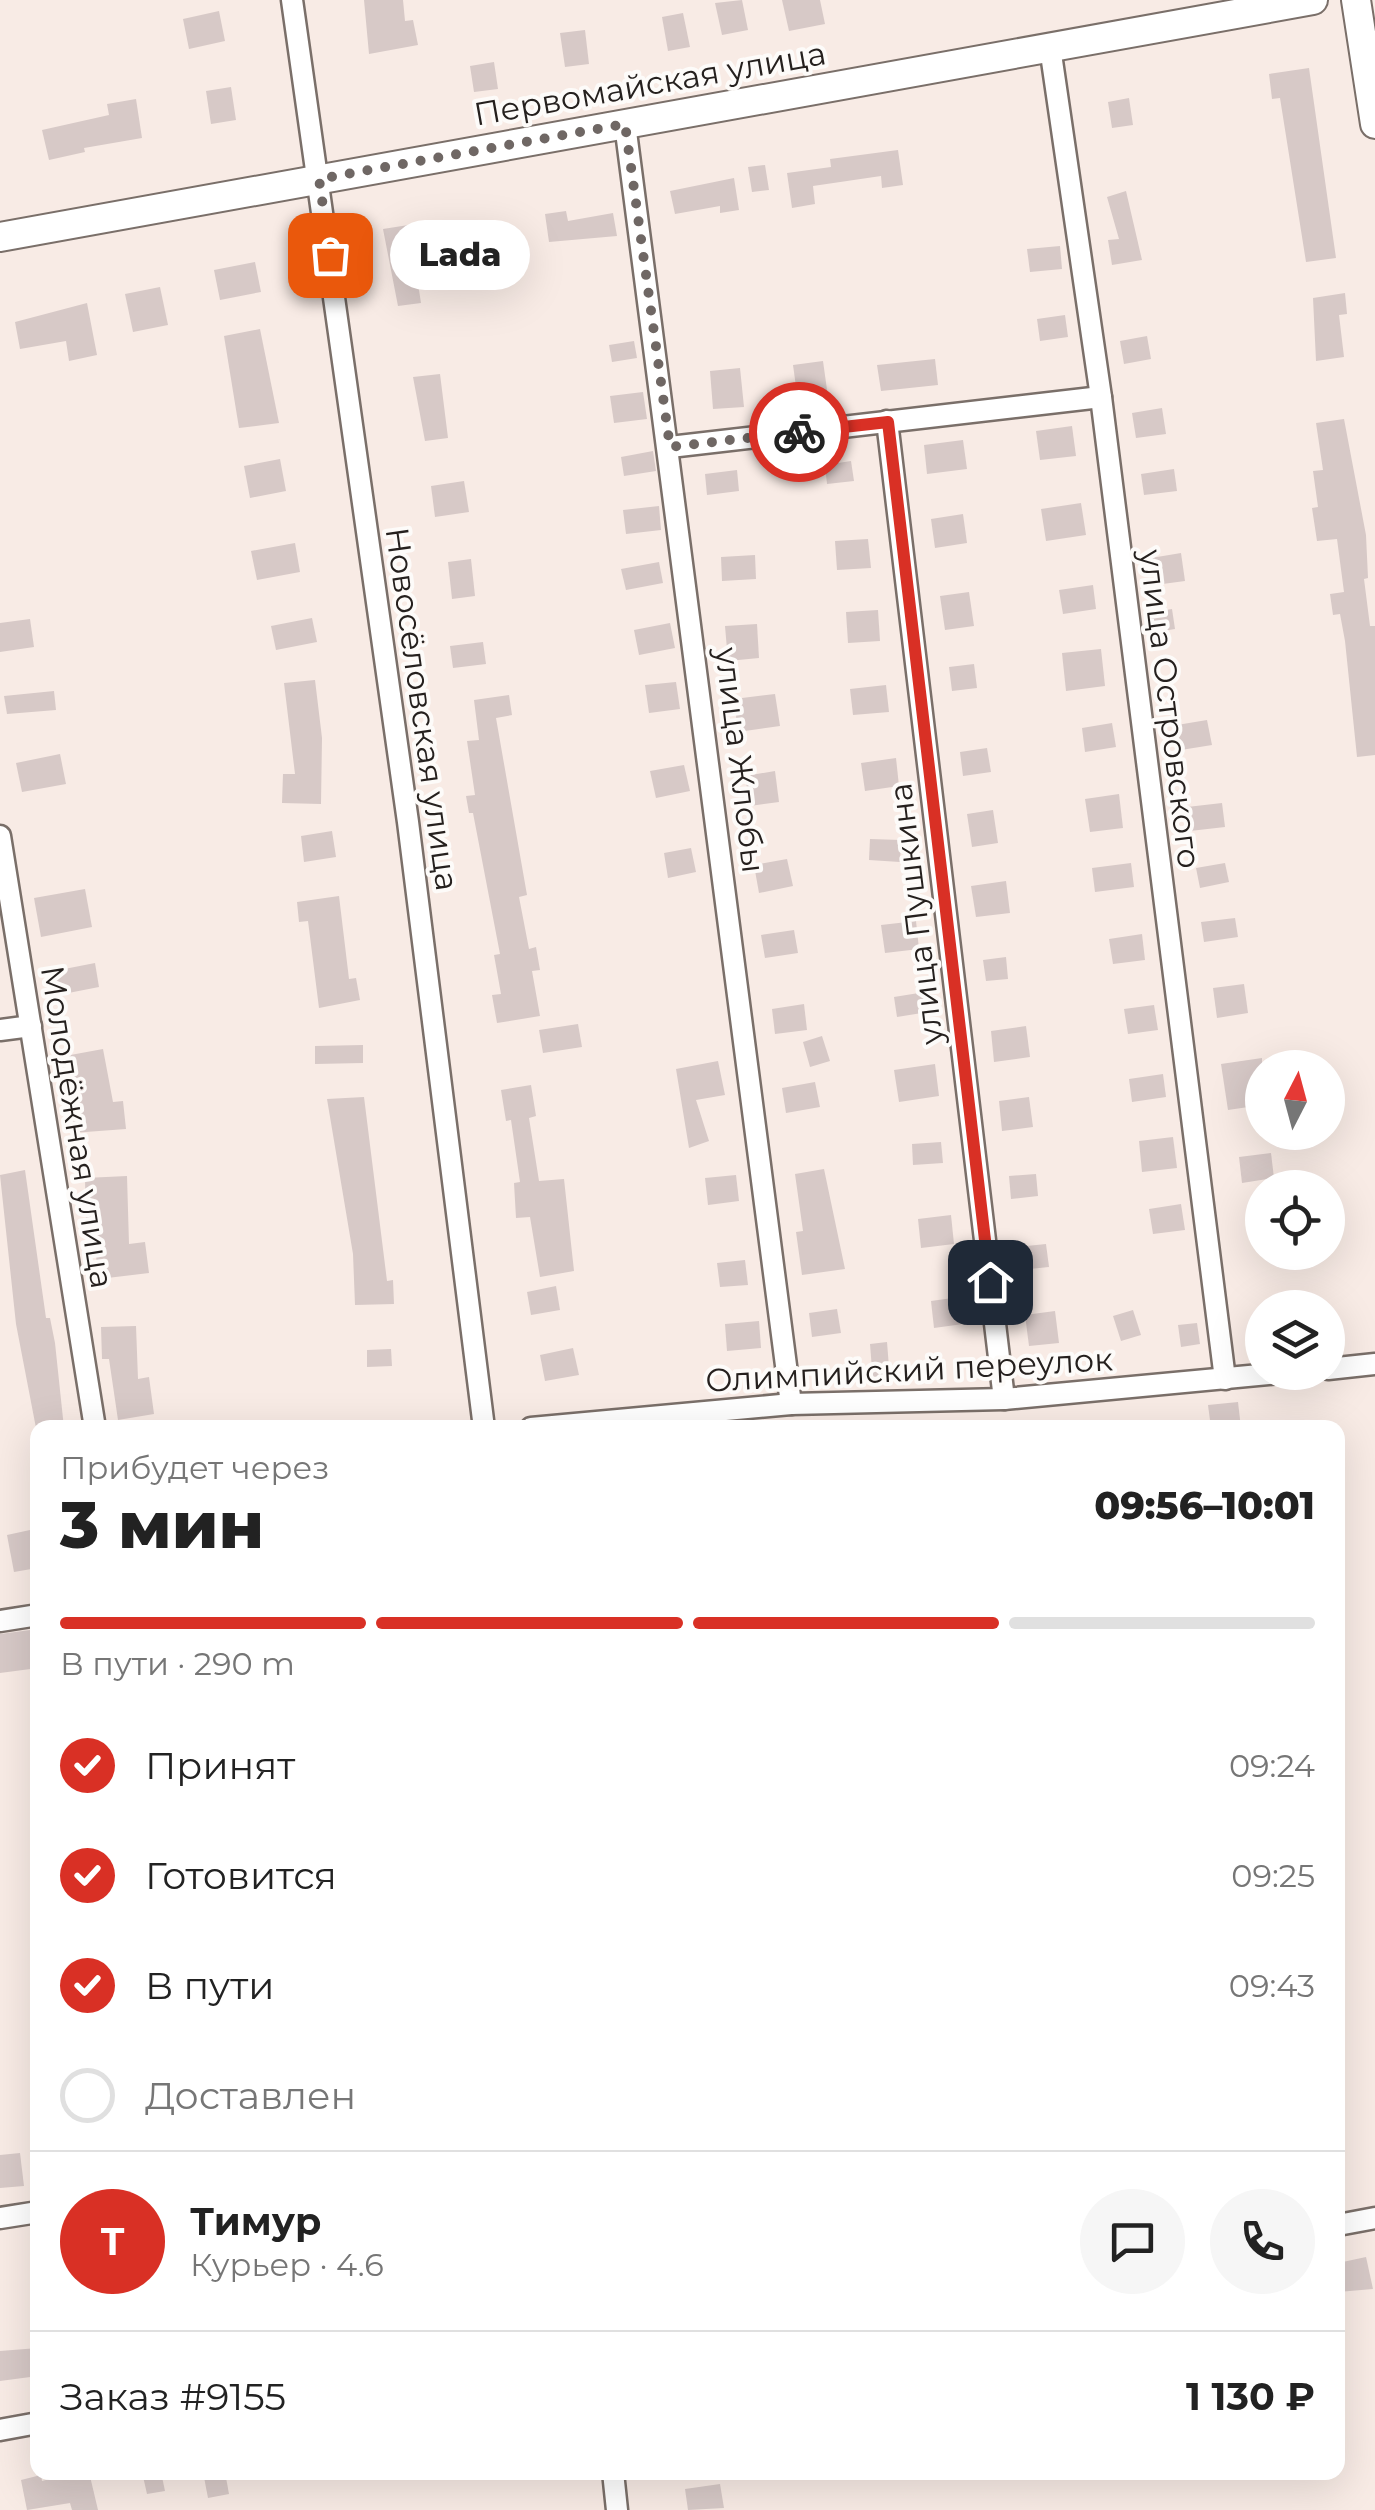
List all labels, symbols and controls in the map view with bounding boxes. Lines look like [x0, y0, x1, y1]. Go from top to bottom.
street label: Первомайская улица [471, 33, 829, 134]
pin [288, 213, 373, 298]
callout: Lada [390, 220, 530, 290]
icon: bag [303, 228, 358, 283]
text: Lada [419, 235, 501, 274]
courier [749, 382, 849, 482]
icon: bike [772, 405, 827, 460]
street label: Новосёловская улица [378, 525, 467, 893]
street label: улица Островского [1131, 546, 1209, 871]
street label: улица Жлобы [707, 644, 774, 875]
street label: улица Пушкина [880, 781, 951, 1048]
street label: Молодёжная улица [33, 963, 122, 1291]
north arrow [1245, 1050, 1345, 1150]
map controls [1245, 1050, 1345, 1390]
button: locate [1245, 1170, 1345, 1270]
pin [948, 1240, 1033, 1325]
icon: home [963, 1255, 1018, 1310]
button: layers [1245, 1290, 1345, 1390]
street label: Олимпийский переулок [704, 1339, 1114, 1400]
text: Прибудет через [60, 1448, 329, 1487]
text: 09:56–10:01 [1094, 1482, 1315, 1529]
text: 3 мин [60, 1485, 264, 1564]
text: В пути · 290 m [60, 1644, 295, 1683]
icon: check [60, 1738, 115, 1793]
text: Принят [145, 1742, 295, 1789]
text: 09:24 [1229, 1746, 1315, 1785]
icon: check [60, 1848, 115, 1903]
text: Готовится [145, 1852, 337, 1899]
text: 09:25 [1231, 1856, 1315, 1895]
icon: check [60, 1958, 115, 2013]
text: В пути [145, 1962, 274, 2009]
text: 09:43 [1229, 1966, 1315, 2005]
text: Доставлен [145, 2072, 356, 2119]
button: chat [1080, 2189, 1185, 2294]
button: phone [1210, 2189, 1315, 2294]
text: Тимур [190, 2198, 321, 2245]
text: Т [100, 2218, 125, 2265]
text: Курьер · 4.6 [190, 2245, 384, 2284]
text: Заказ #9155 [60, 2373, 286, 2420]
text: 1 130 ₽ [1186, 2373, 1315, 2420]

